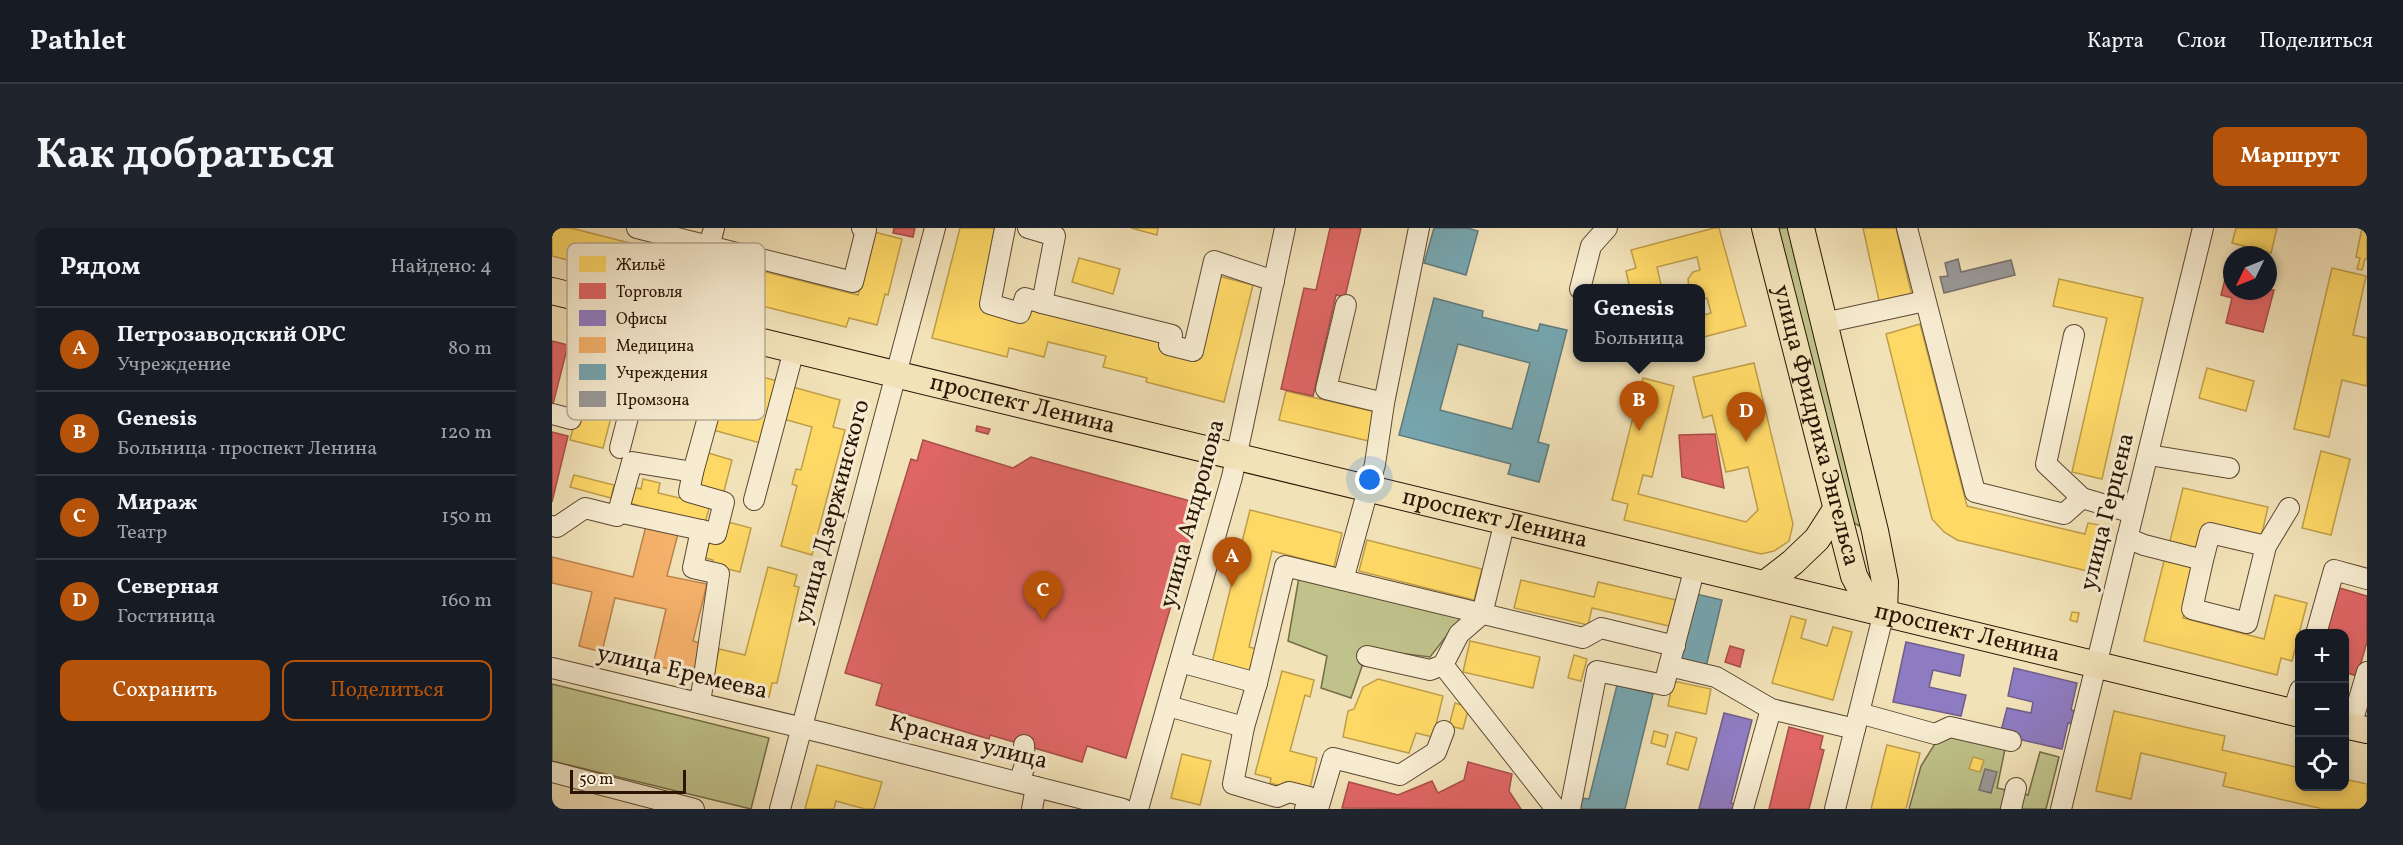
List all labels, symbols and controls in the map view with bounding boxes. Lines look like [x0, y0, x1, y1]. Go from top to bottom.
text: Pathlet [30, 22, 126, 61]
text: Карта [2087, 27, 2144, 56]
text: Слои [2177, 27, 2226, 56]
text: Поделиться [2259, 27, 2373, 56]
text: Как добраться [36, 127, 335, 186]
button: Маршрут [2213, 127, 2367, 186]
legend [567, 243, 765, 420]
north arrow [2223, 246, 2277, 300]
text: Рядом [60, 249, 140, 285]
text: Найдено: 4 [391, 253, 492, 281]
text: Жильё [616, 255, 665, 277]
street label: улица Фридриха Энгельса [1763, 281, 1868, 570]
text: Торговля [616, 282, 682, 304]
popup [1573, 284, 1705, 362]
text: Genesis [1594, 294, 1674, 325]
text: Офисы [616, 309, 667, 331]
text: Петрозаводский ОРС [117, 320, 346, 351]
text: Больница [1594, 325, 1684, 353]
text: A [72, 335, 87, 363]
text: 80 m [448, 335, 492, 363]
text: Медицина [616, 336, 694, 358]
text: Учреждение [117, 351, 231, 379]
text: Учреждения [616, 363, 708, 385]
street label: проспект Ленина [926, 366, 1119, 444]
pin: B [1620, 382, 1658, 431]
text: Промзона [616, 390, 689, 412]
pin: D [1726, 392, 1766, 442]
street label: улица Дзержинского [787, 396, 879, 628]
text: Genesis [117, 404, 197, 435]
street label: улица Андропова [1151, 416, 1235, 612]
text: B [73, 419, 86, 447]
text: 120 m [440, 419, 492, 447]
street label: улица Герцена [2072, 430, 2144, 594]
text: Больница · проспект Ленина [117, 435, 377, 463]
your location [1355, 465, 1384, 494]
street label: проспект Ленина [1399, 480, 1591, 558]
text: Мираж [117, 488, 198, 519]
text: C [73, 503, 86, 531]
text: 150 m [441, 503, 492, 531]
text: Театр [117, 519, 167, 547]
pin: A [1212, 538, 1252, 587]
text: Северная [117, 572, 219, 603]
pin: C [1024, 572, 1062, 621]
text: D [72, 587, 87, 615]
text: 160 m [440, 587, 492, 615]
street label: проспект Ленина [1871, 595, 2063, 672]
text: Гостиница [117, 603, 215, 631]
map controls [2295, 629, 2349, 791]
button: + [2295, 629, 2349, 683]
street label: улица Еремеева [593, 637, 771, 709]
button: Сохранить [60, 660, 270, 721]
button: Поделиться [282, 660, 492, 721]
button: − [2295, 683, 2349, 737]
street label: Красная улица [885, 707, 1051, 779]
button: locate [2295, 737, 2349, 791]
scale bar [570, 767, 686, 794]
text: 50 m [579, 769, 613, 791]

